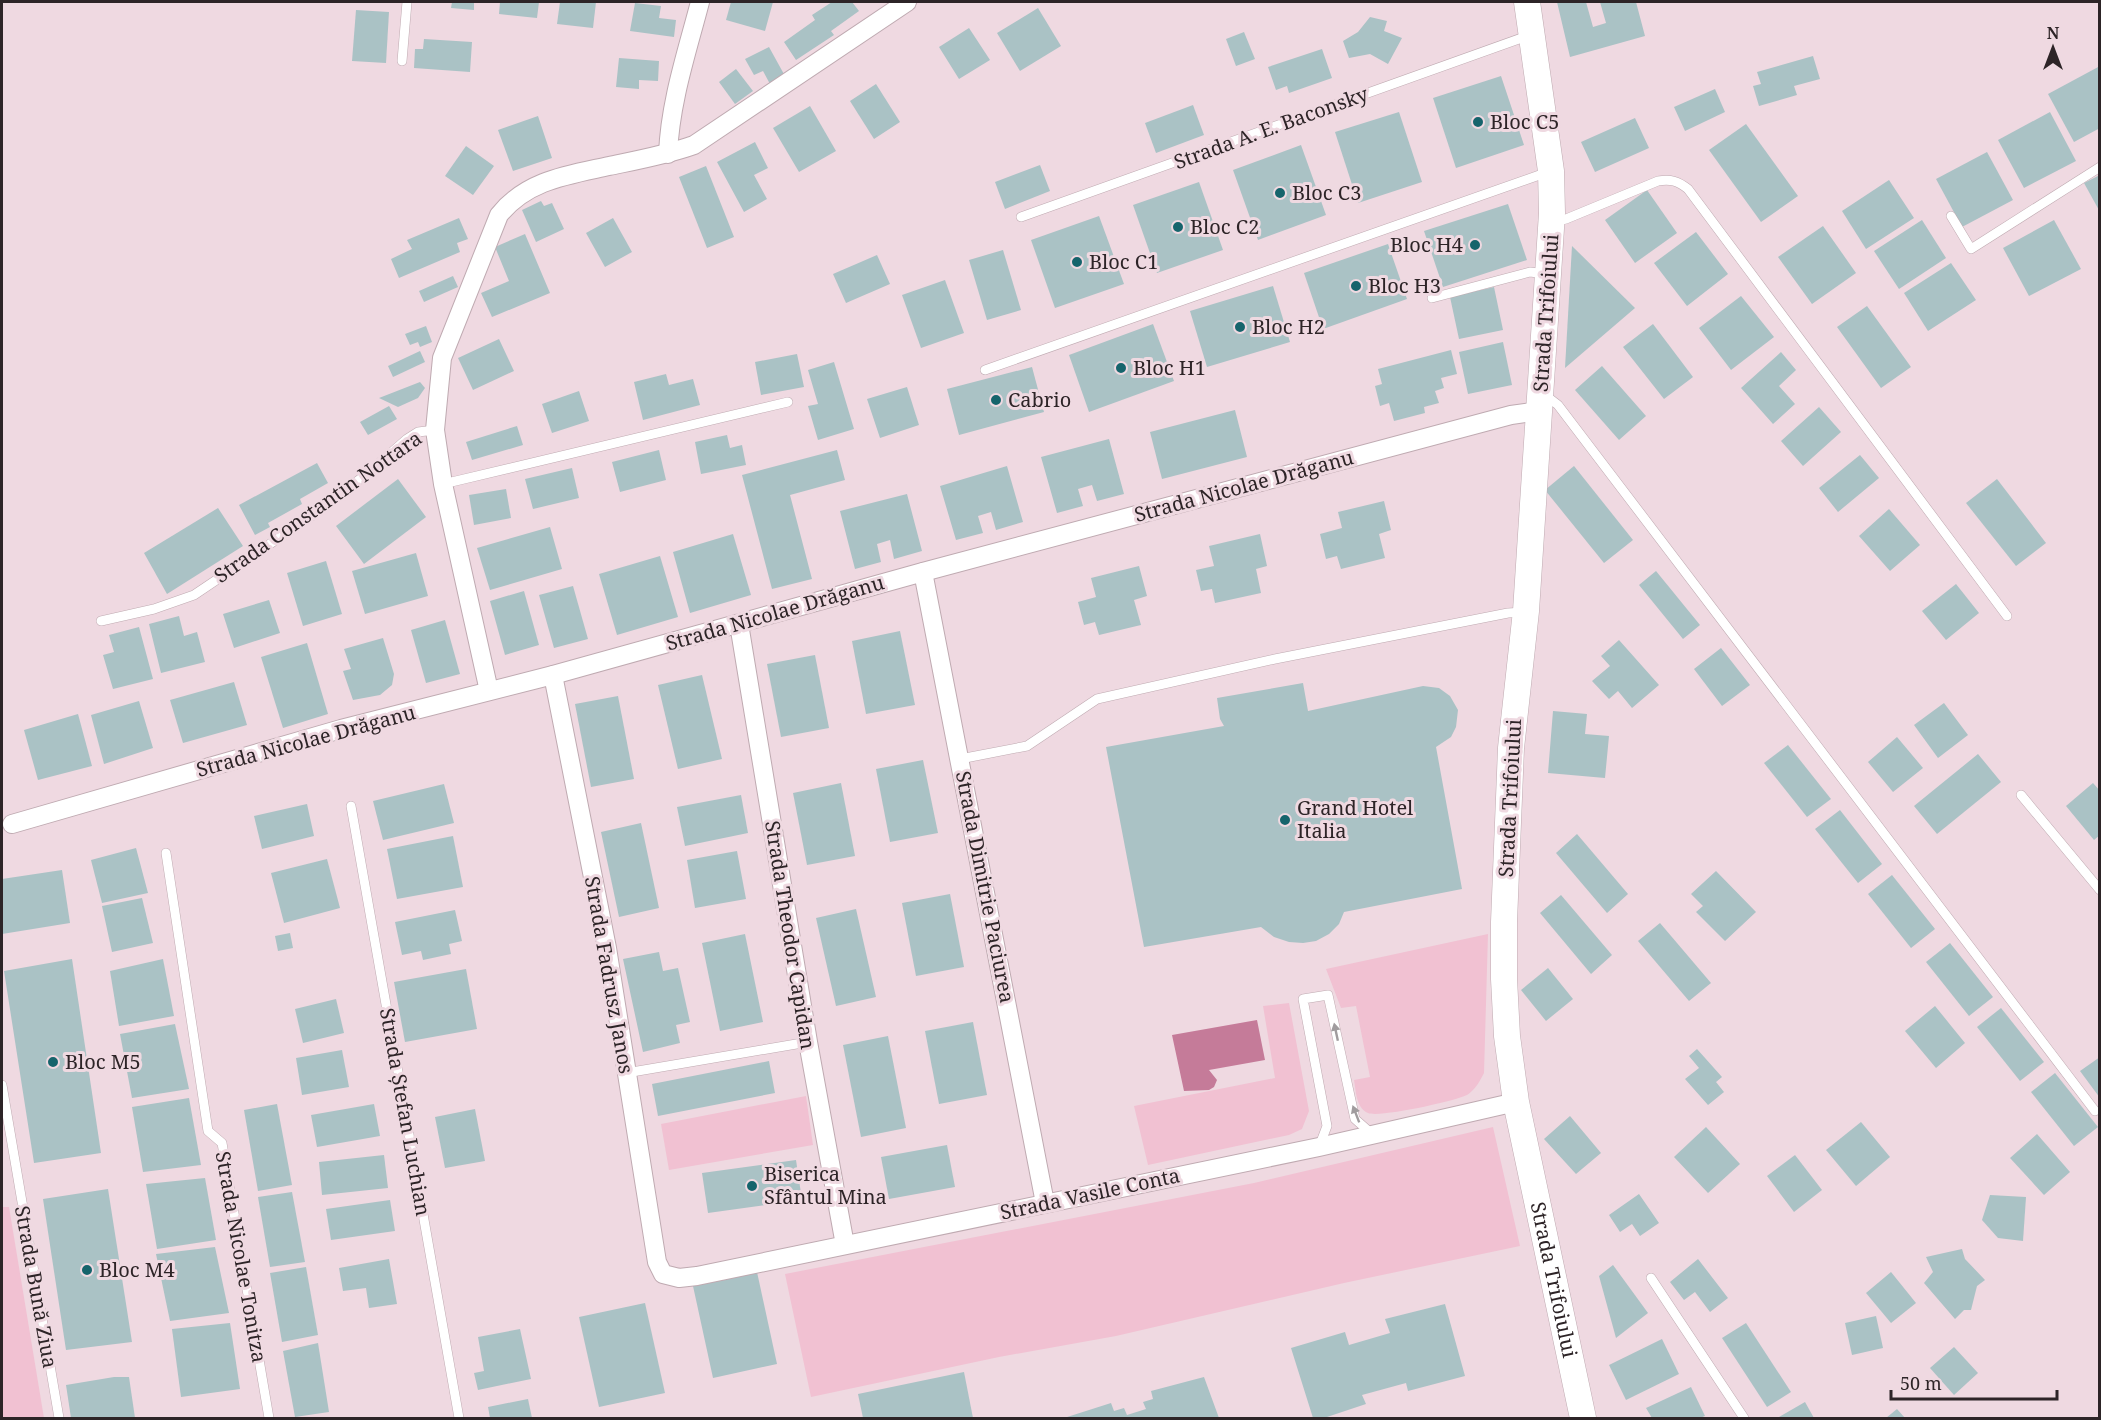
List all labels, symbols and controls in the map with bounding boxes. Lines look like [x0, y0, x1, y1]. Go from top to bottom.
north arrow [2023, 18, 2083, 78]
text: N [2047, 22, 2060, 44]
street label: Strada A. E. Baconsky [1170, 80, 1372, 175]
place label: Bloc C5 [1490, 108, 1559, 135]
marker: Bloc C5 [1471, 115, 1485, 129]
place label: Bloc C3 [1292, 179, 1361, 206]
marker: Bloc C3 [1273, 186, 1287, 200]
place label: Bloc C2 [1190, 213, 1259, 240]
marker: Bloc C2 [1171, 220, 1185, 234]
place label: Bloc H4 [1390, 231, 1463, 258]
street label: Strada Trifoiului [1527, 232, 1565, 393]
marker: Bloc H4 [1468, 238, 1482, 252]
place label: Bloc C1 [1089, 248, 1158, 275]
marker: Bloc C1 [1070, 255, 1084, 269]
place label: Bloc H3 [1368, 272, 1441, 299]
marker: Bloc H3 [1349, 279, 1363, 293]
place label: Bloc H2 [1252, 313, 1325, 340]
marker: Bloc H2 [1233, 320, 1247, 334]
place label: Bloc H1 [1133, 354, 1206, 381]
marker: Bloc H1 [1114, 361, 1128, 375]
place label: Cabrio [1008, 386, 1071, 413]
marker: Cabrio [989, 393, 1003, 407]
street label: Strada Constantin Nottara [208, 424, 427, 589]
street label: Strada Nicolae Drăganu [1131, 443, 1357, 528]
street label: Strada Nicolae Drăganu [663, 568, 887, 657]
street label: Strada Nicolae Drăganu [193, 698, 419, 783]
street label: Strada Trifoiului [1492, 718, 1527, 878]
street label: Strada Dimitrie Paciurea [950, 769, 1021, 1005]
place label: Grand Hotel Italia [1297, 794, 1413, 844]
marker: Grand Hotel Italia [1278, 813, 1292, 827]
street label: Strada Theodor Capidan [759, 819, 822, 1051]
street label: Strada Fadrusz Janos [579, 874, 640, 1076]
street label: Strada Ștefan Luchian [374, 1006, 437, 1218]
one-way arrow [1331, 1022, 1340, 1041]
place label: Bloc M5 [65, 1048, 141, 1075]
marker: Bloc M5 [46, 1055, 60, 1069]
one-way arrow [1350, 1105, 1360, 1123]
street label: Strada Nicolae Tonitza [210, 1149, 273, 1365]
place label: Biserica Sfântul Mina [764, 1160, 887, 1210]
street label: Strada Vasile Conta [998, 1161, 1182, 1226]
marker: Biserica Sfântul Mina [745, 1179, 759, 1193]
street label: Strada Trifoiului [1525, 1199, 1584, 1361]
street label: Strada Bună Ziua [9, 1204, 64, 1370]
place label: Bloc M4 [99, 1256, 175, 1283]
marker: Bloc M4 [80, 1263, 94, 1277]
scale bar [1891, 1363, 2058, 1401]
text: 50 m [1900, 1371, 1942, 1395]

